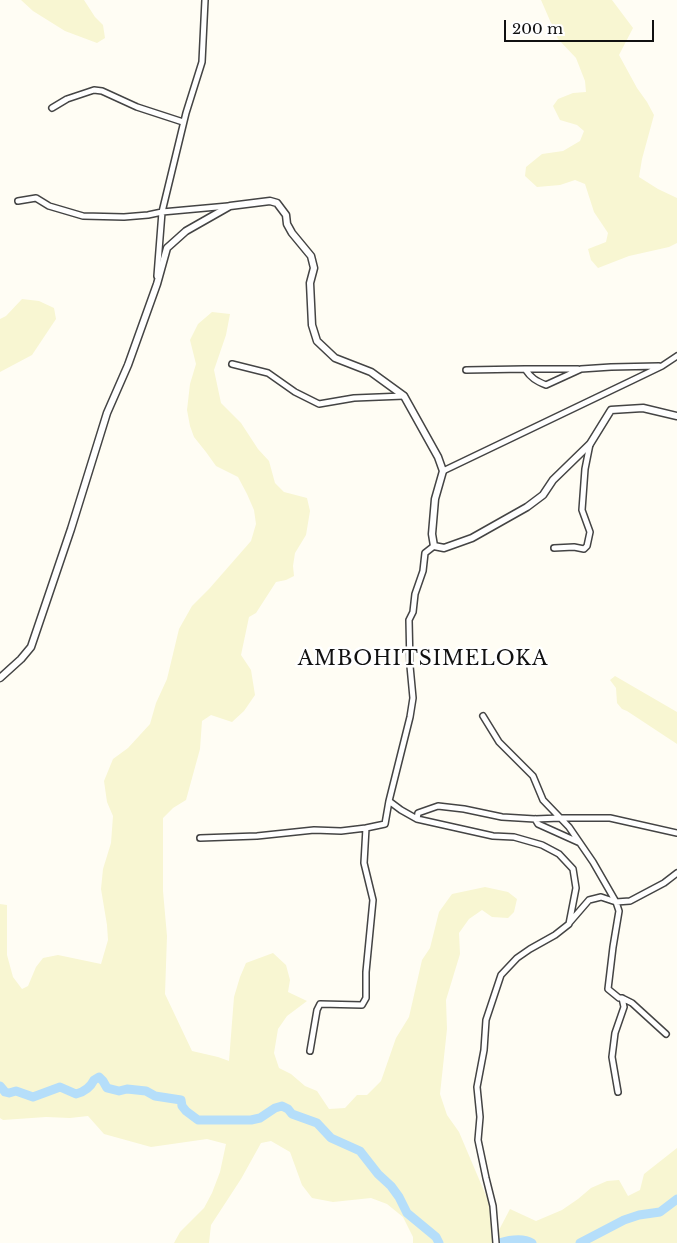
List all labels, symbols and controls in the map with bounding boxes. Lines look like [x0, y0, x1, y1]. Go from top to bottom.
scale bar [507, 10, 657, 42]
text: 200 m [512, 19, 563, 38]
district label: AMBOHITSIMELOKA [296, 647, 550, 671]

